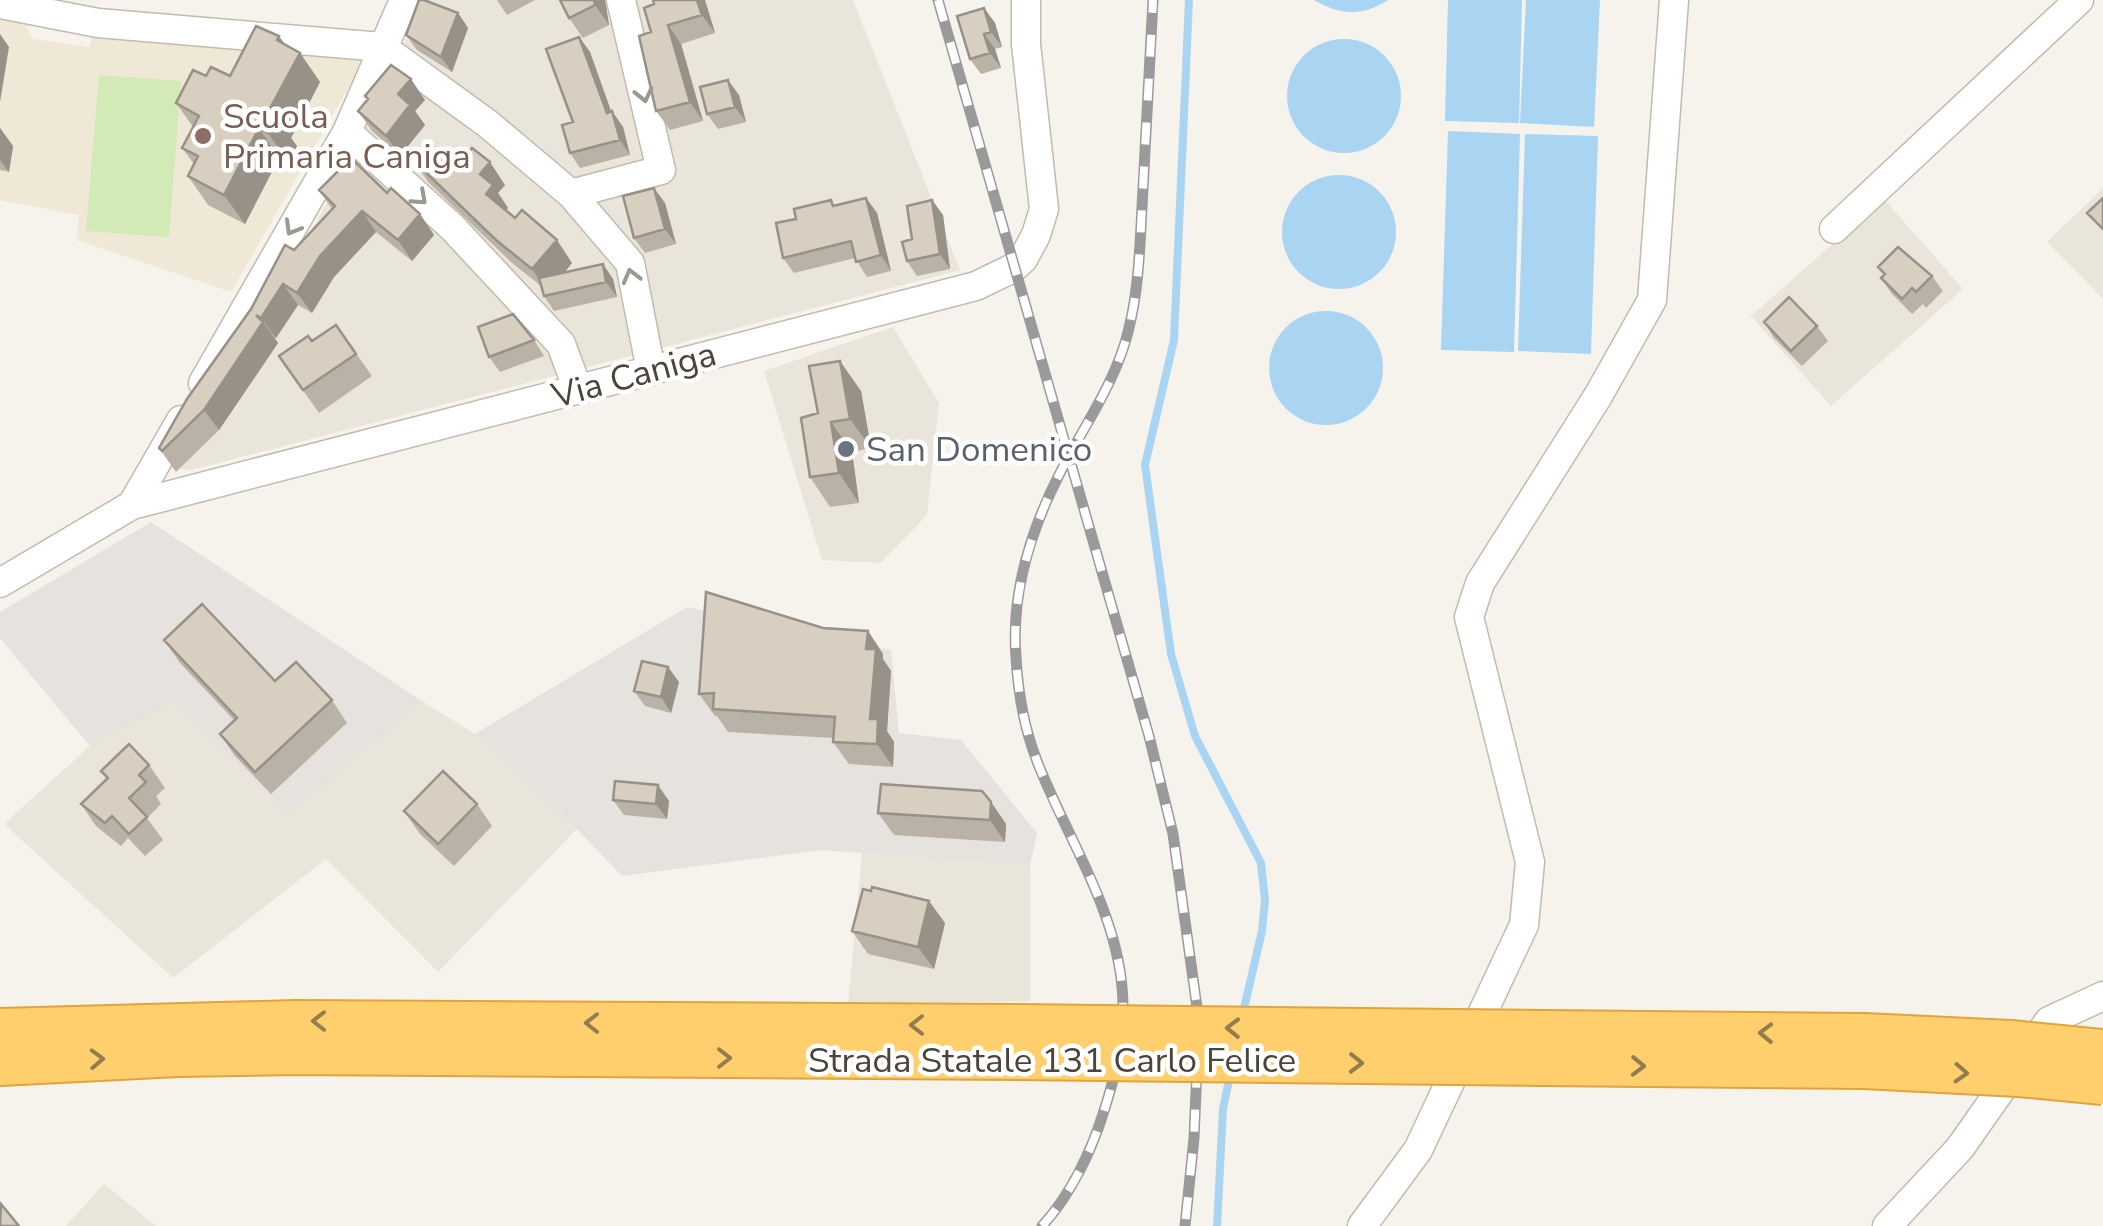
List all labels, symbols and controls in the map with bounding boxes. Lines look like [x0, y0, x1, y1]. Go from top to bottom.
one-way arrow [632, 86, 653, 103]
place label: Scuola Primaria Caniga [223, 93, 471, 180]
marker: Scuola Primaria Caniga [192, 125, 214, 147]
one-way arrow [408, 186, 427, 204]
one-way arrow [285, 217, 305, 235]
one-way arrow [622, 267, 643, 285]
street label: Via Caniga [546, 331, 721, 420]
place label: San Domenico [866, 426, 1092, 473]
marker: San Domenico [835, 438, 857, 460]
one-way arrow [310, 1010, 326, 1032]
one-way arrow [583, 1012, 599, 1033]
one-way arrow [908, 1014, 924, 1036]
one-way arrow [1225, 1017, 1241, 1038]
one-way arrow [1758, 1023, 1774, 1044]
street label: Strada Statale 131 Carlo Felice [808, 1037, 1296, 1084]
one-way arrow [718, 1047, 733, 1069]
one-way arrow [90, 1049, 106, 1070]
one-way arrow [1349, 1052, 1365, 1073]
one-way arrow [1630, 1055, 1646, 1076]
one-way arrow [1953, 1062, 1969, 1083]

